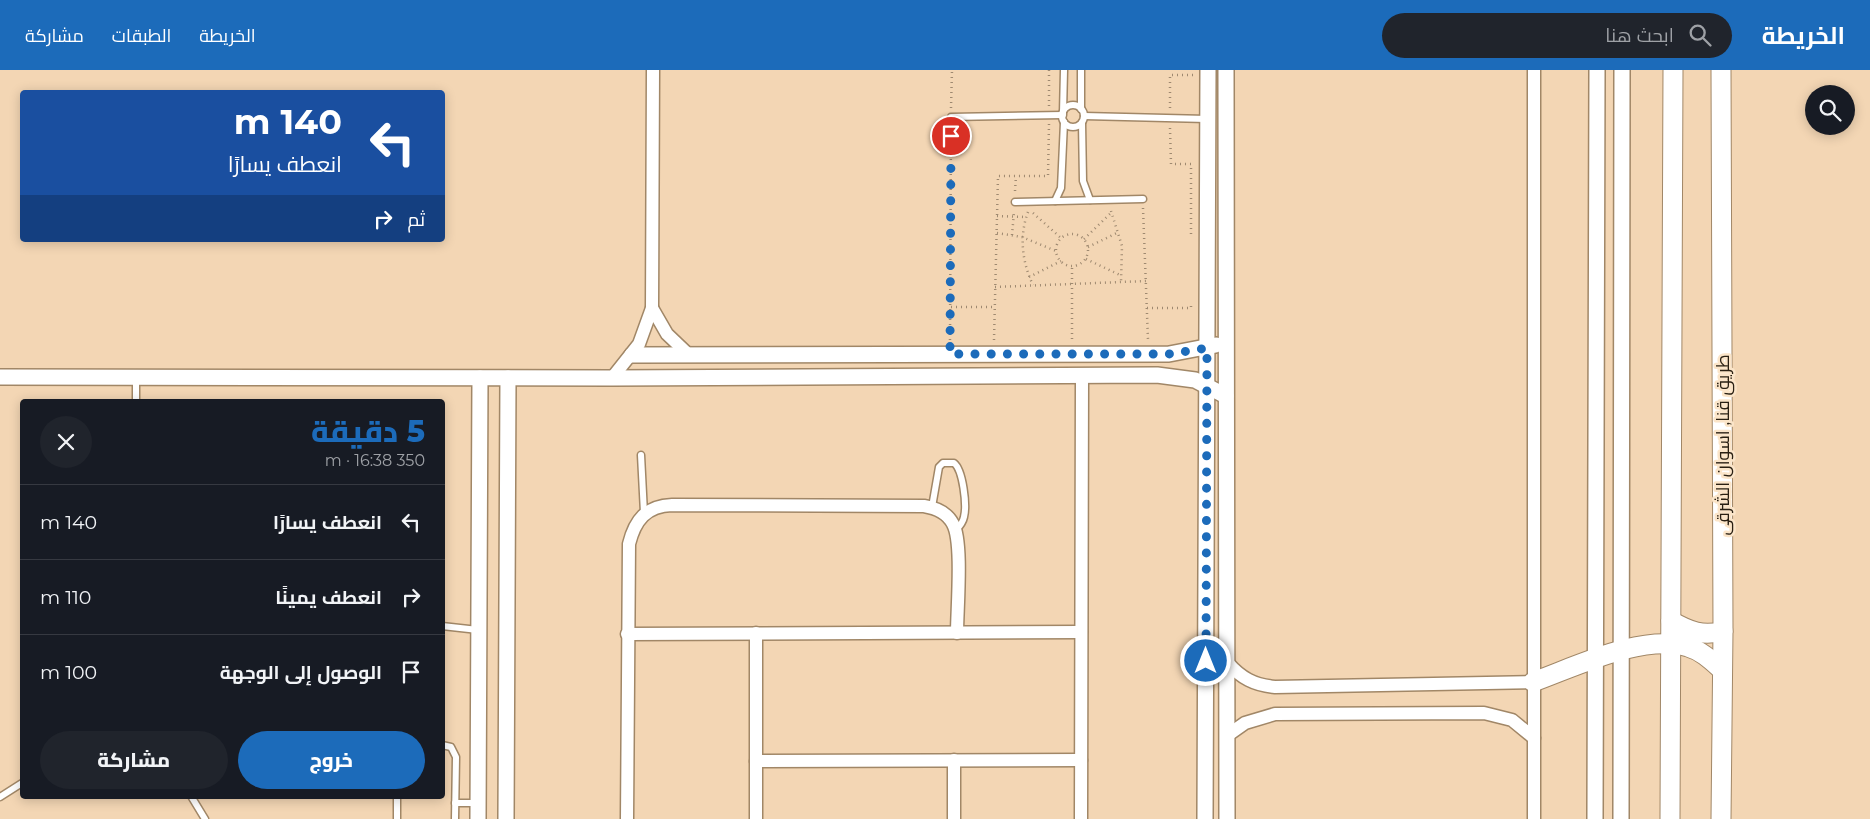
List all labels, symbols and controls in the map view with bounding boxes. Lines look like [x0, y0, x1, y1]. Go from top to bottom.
search box [1382, 13, 1732, 58]
icon: search [1686, 21, 1714, 49]
text: الخريطة [1762, 21, 1845, 50]
text: ابحث هنا [1605, 24, 1674, 47]
text: مشاركة [25, 25, 84, 47]
text: الطبقات [112, 25, 171, 47]
text: الخريطة [199, 25, 256, 47]
map controls [1805, 85, 1855, 135]
button: search [1805, 85, 1855, 135]
text: 140 m [234, 100, 342, 143]
icon: left [360, 110, 425, 175]
pin [930, 115, 972, 157]
icon: arrive [937, 122, 965, 150]
text: انعطف يسارًا [228, 151, 342, 178]
icon: right [369, 205, 397, 233]
text: ثم [407, 208, 425, 231]
street label: طريق قنا, اسوان الشرقى [1712, 354, 1735, 536]
text: 5 دقيقة [311, 413, 425, 450]
button: close [40, 416, 92, 468]
text: 350 m · 16:38 [325, 451, 425, 470]
icon: left [397, 508, 425, 536]
text: 140 m [40, 511, 97, 534]
text: انعطف يسارًا [273, 511, 382, 534]
icon: right [397, 583, 425, 611]
text: 110 m [40, 586, 91, 609]
text: انعطف يمينًا [275, 586, 382, 609]
position arrow [1179, 634, 1231, 686]
icon: arrive [397, 658, 425, 686]
text: 100 m [40, 661, 97, 684]
text: الوصول إلى الوجهة [220, 661, 382, 684]
button: مشاركة [40, 731, 228, 789]
button: خروج [238, 731, 425, 789]

